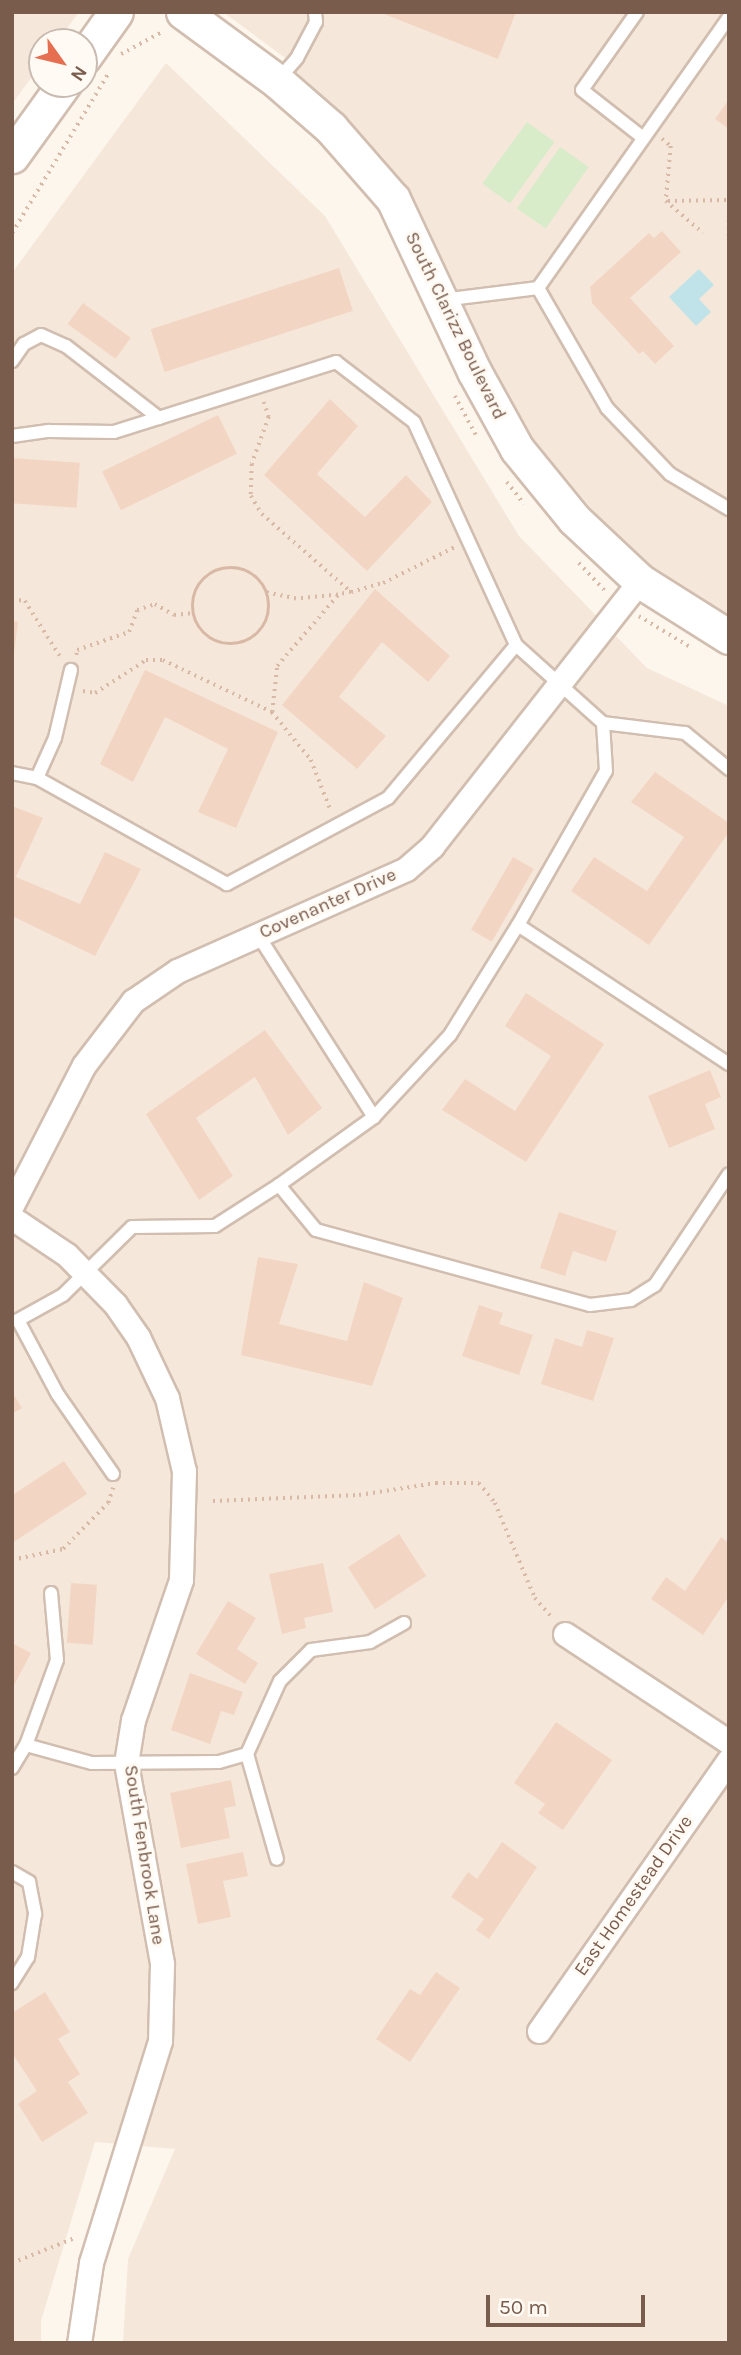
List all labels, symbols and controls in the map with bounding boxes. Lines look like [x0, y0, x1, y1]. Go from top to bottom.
north arrow [28, 28, 98, 98]
text: N [66, 62, 92, 85]
street label: South Clarizz Boulevard [400, 228, 510, 424]
street label: Covenanter Drive [256, 864, 400, 944]
street label: South Fenbrook Lane [119, 1763, 169, 1947]
street label: East Homestead Drive [570, 1811, 698, 1981]
scale bar [489, 2282, 648, 2326]
text: 50 m [499, 2295, 548, 2319]

